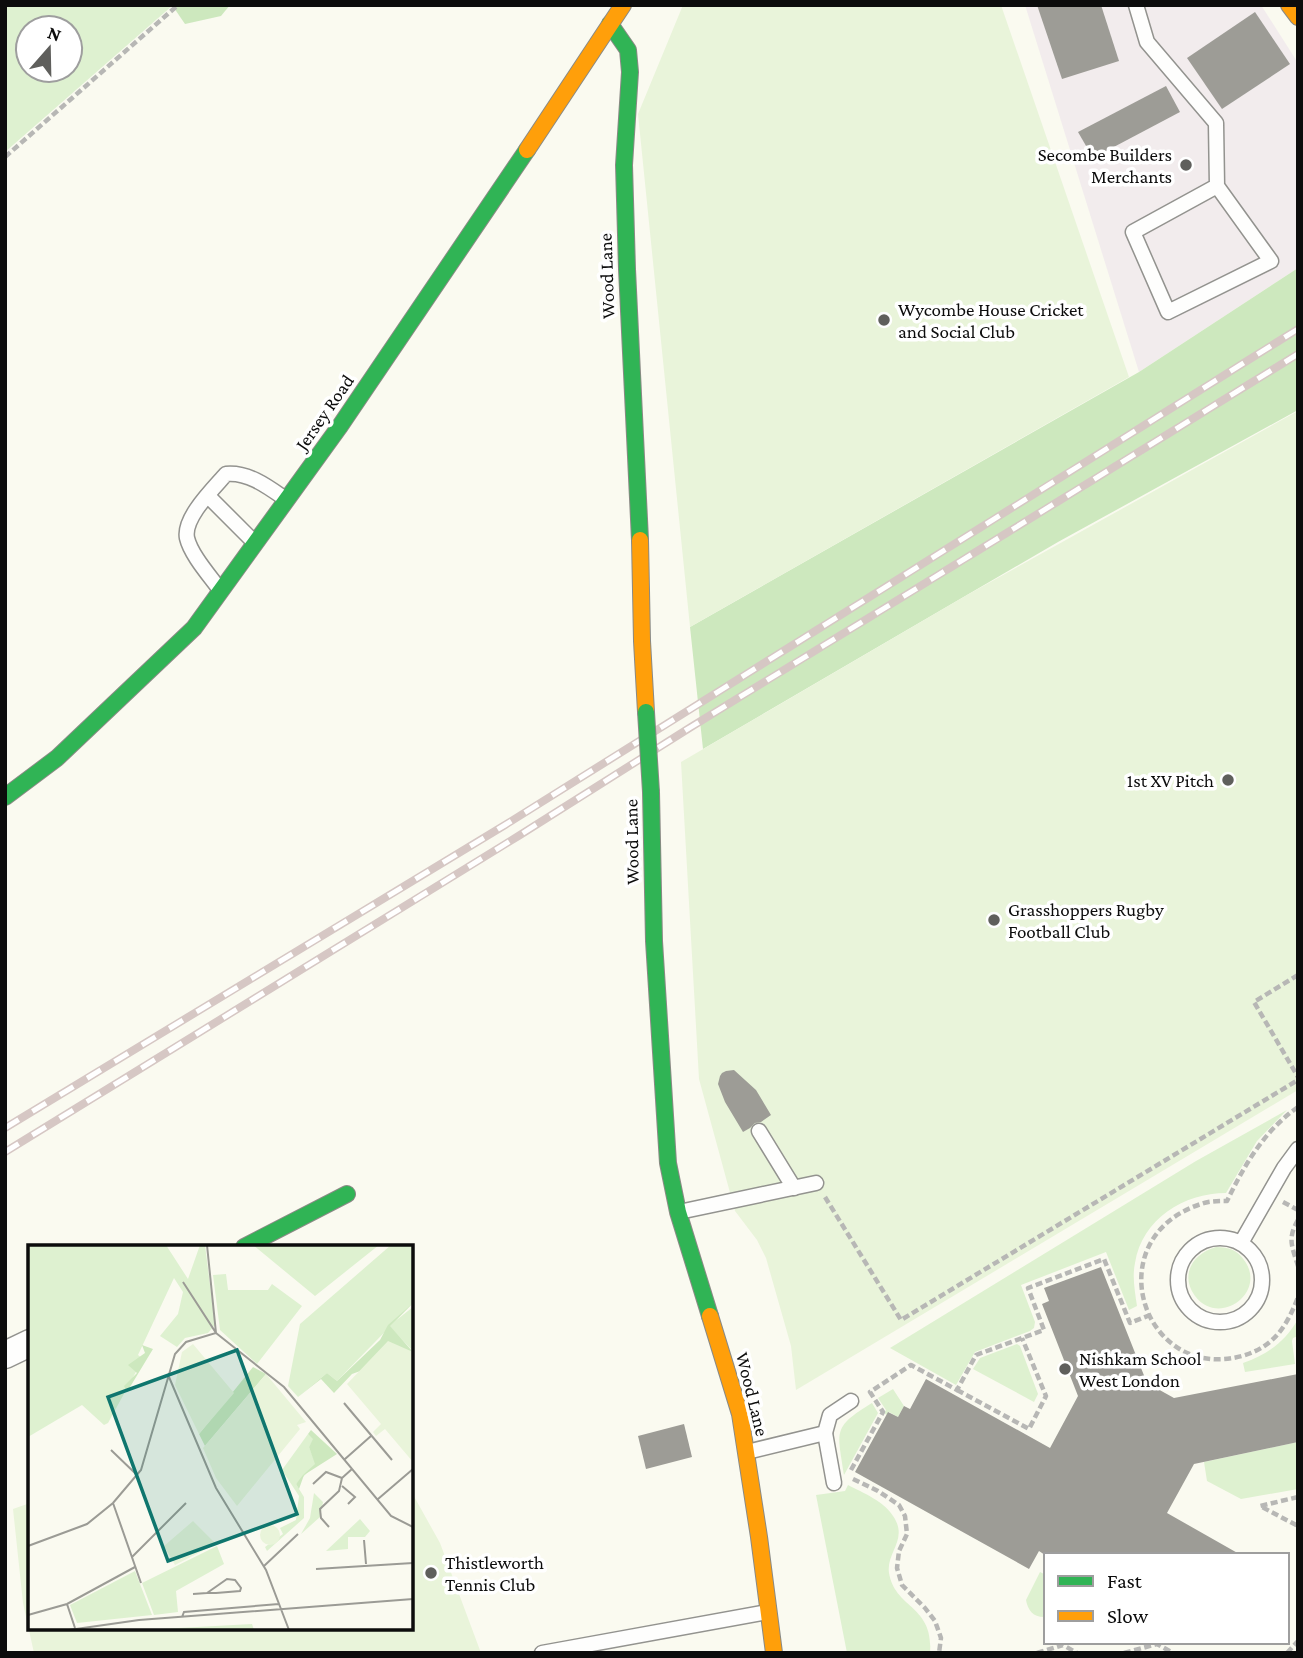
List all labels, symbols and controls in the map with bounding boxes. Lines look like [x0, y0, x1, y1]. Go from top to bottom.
north arrow [14, 14, 84, 84]
text: N [45, 21, 64, 46]
place label: Secombe Builders Merchants [1038, 144, 1172, 187]
marker: Secombe Builders Merchants [1178, 157, 1194, 173]
street label: Wood Lane [595, 233, 618, 319]
place label: Wycombe House Cricket and Social Club [898, 299, 1084, 342]
marker: Wycombe House Cricket and Social Club [876, 312, 892, 328]
street label: Jersey Road [290, 371, 358, 456]
place label: 1st XV Pitch [1127, 770, 1214, 791]
marker: 1st XV Pitch [1220, 772, 1236, 788]
street label: Wood Lane [620, 799, 643, 885]
place label: Grasshoppers Rugby Football Club [1008, 899, 1164, 942]
marker: Grasshoppers Rugby Football Club [986, 912, 1002, 928]
inset map [28, 1245, 413, 1630]
place label: Nishkam School West London [1079, 1348, 1201, 1391]
street label: Wood Lane [732, 1350, 773, 1438]
marker: Nishkam School West London [1057, 1361, 1073, 1377]
place label: Thistleworth Tennis Club [445, 1552, 544, 1595]
legend [1044, 1553, 1289, 1644]
marker: Thistleworth Tennis Club [423, 1565, 439, 1581]
text: Fast [1107, 1569, 1143, 1593]
text: Slow [1107, 1604, 1149, 1628]

